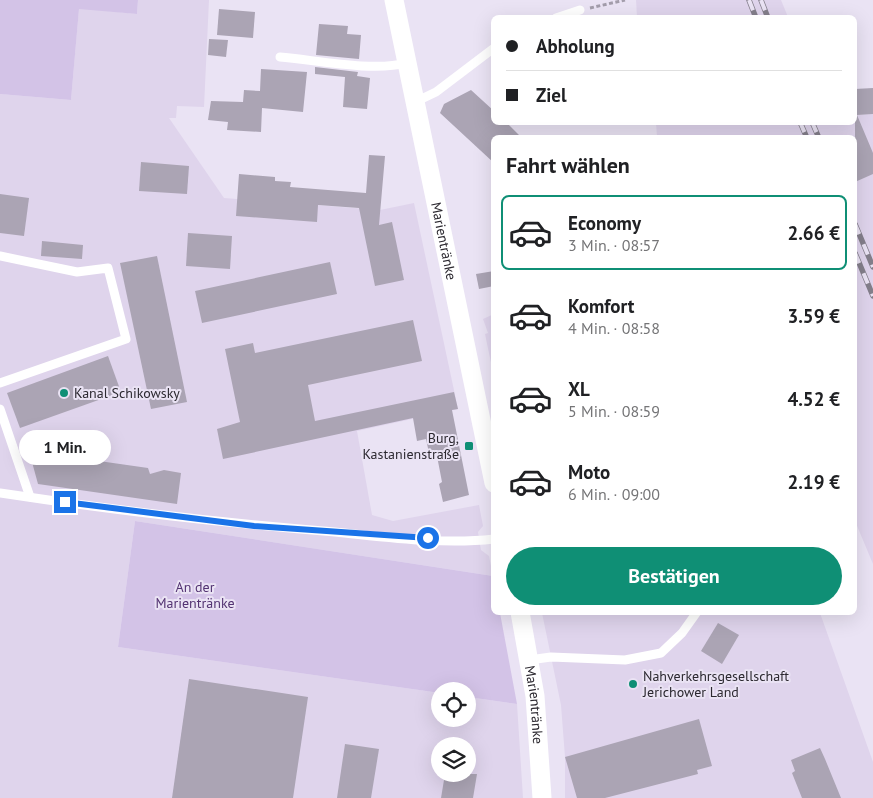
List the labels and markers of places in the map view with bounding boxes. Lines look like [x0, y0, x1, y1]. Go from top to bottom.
place label: Kanal Schikowsky [74, 384, 180, 402]
marker: Kanal Schikowsky [58, 387, 70, 399]
place label: Burg, Kastanienstraße [362, 429, 459, 463]
marker: Burg, Kastanienstraße [463, 440, 475, 452]
place label: Nahverkehrsgesellschaft Jerichower Land [642, 667, 789, 701]
marker: Nahverkehrsgesellschaft Jerichower Land [627, 678, 639, 690]

